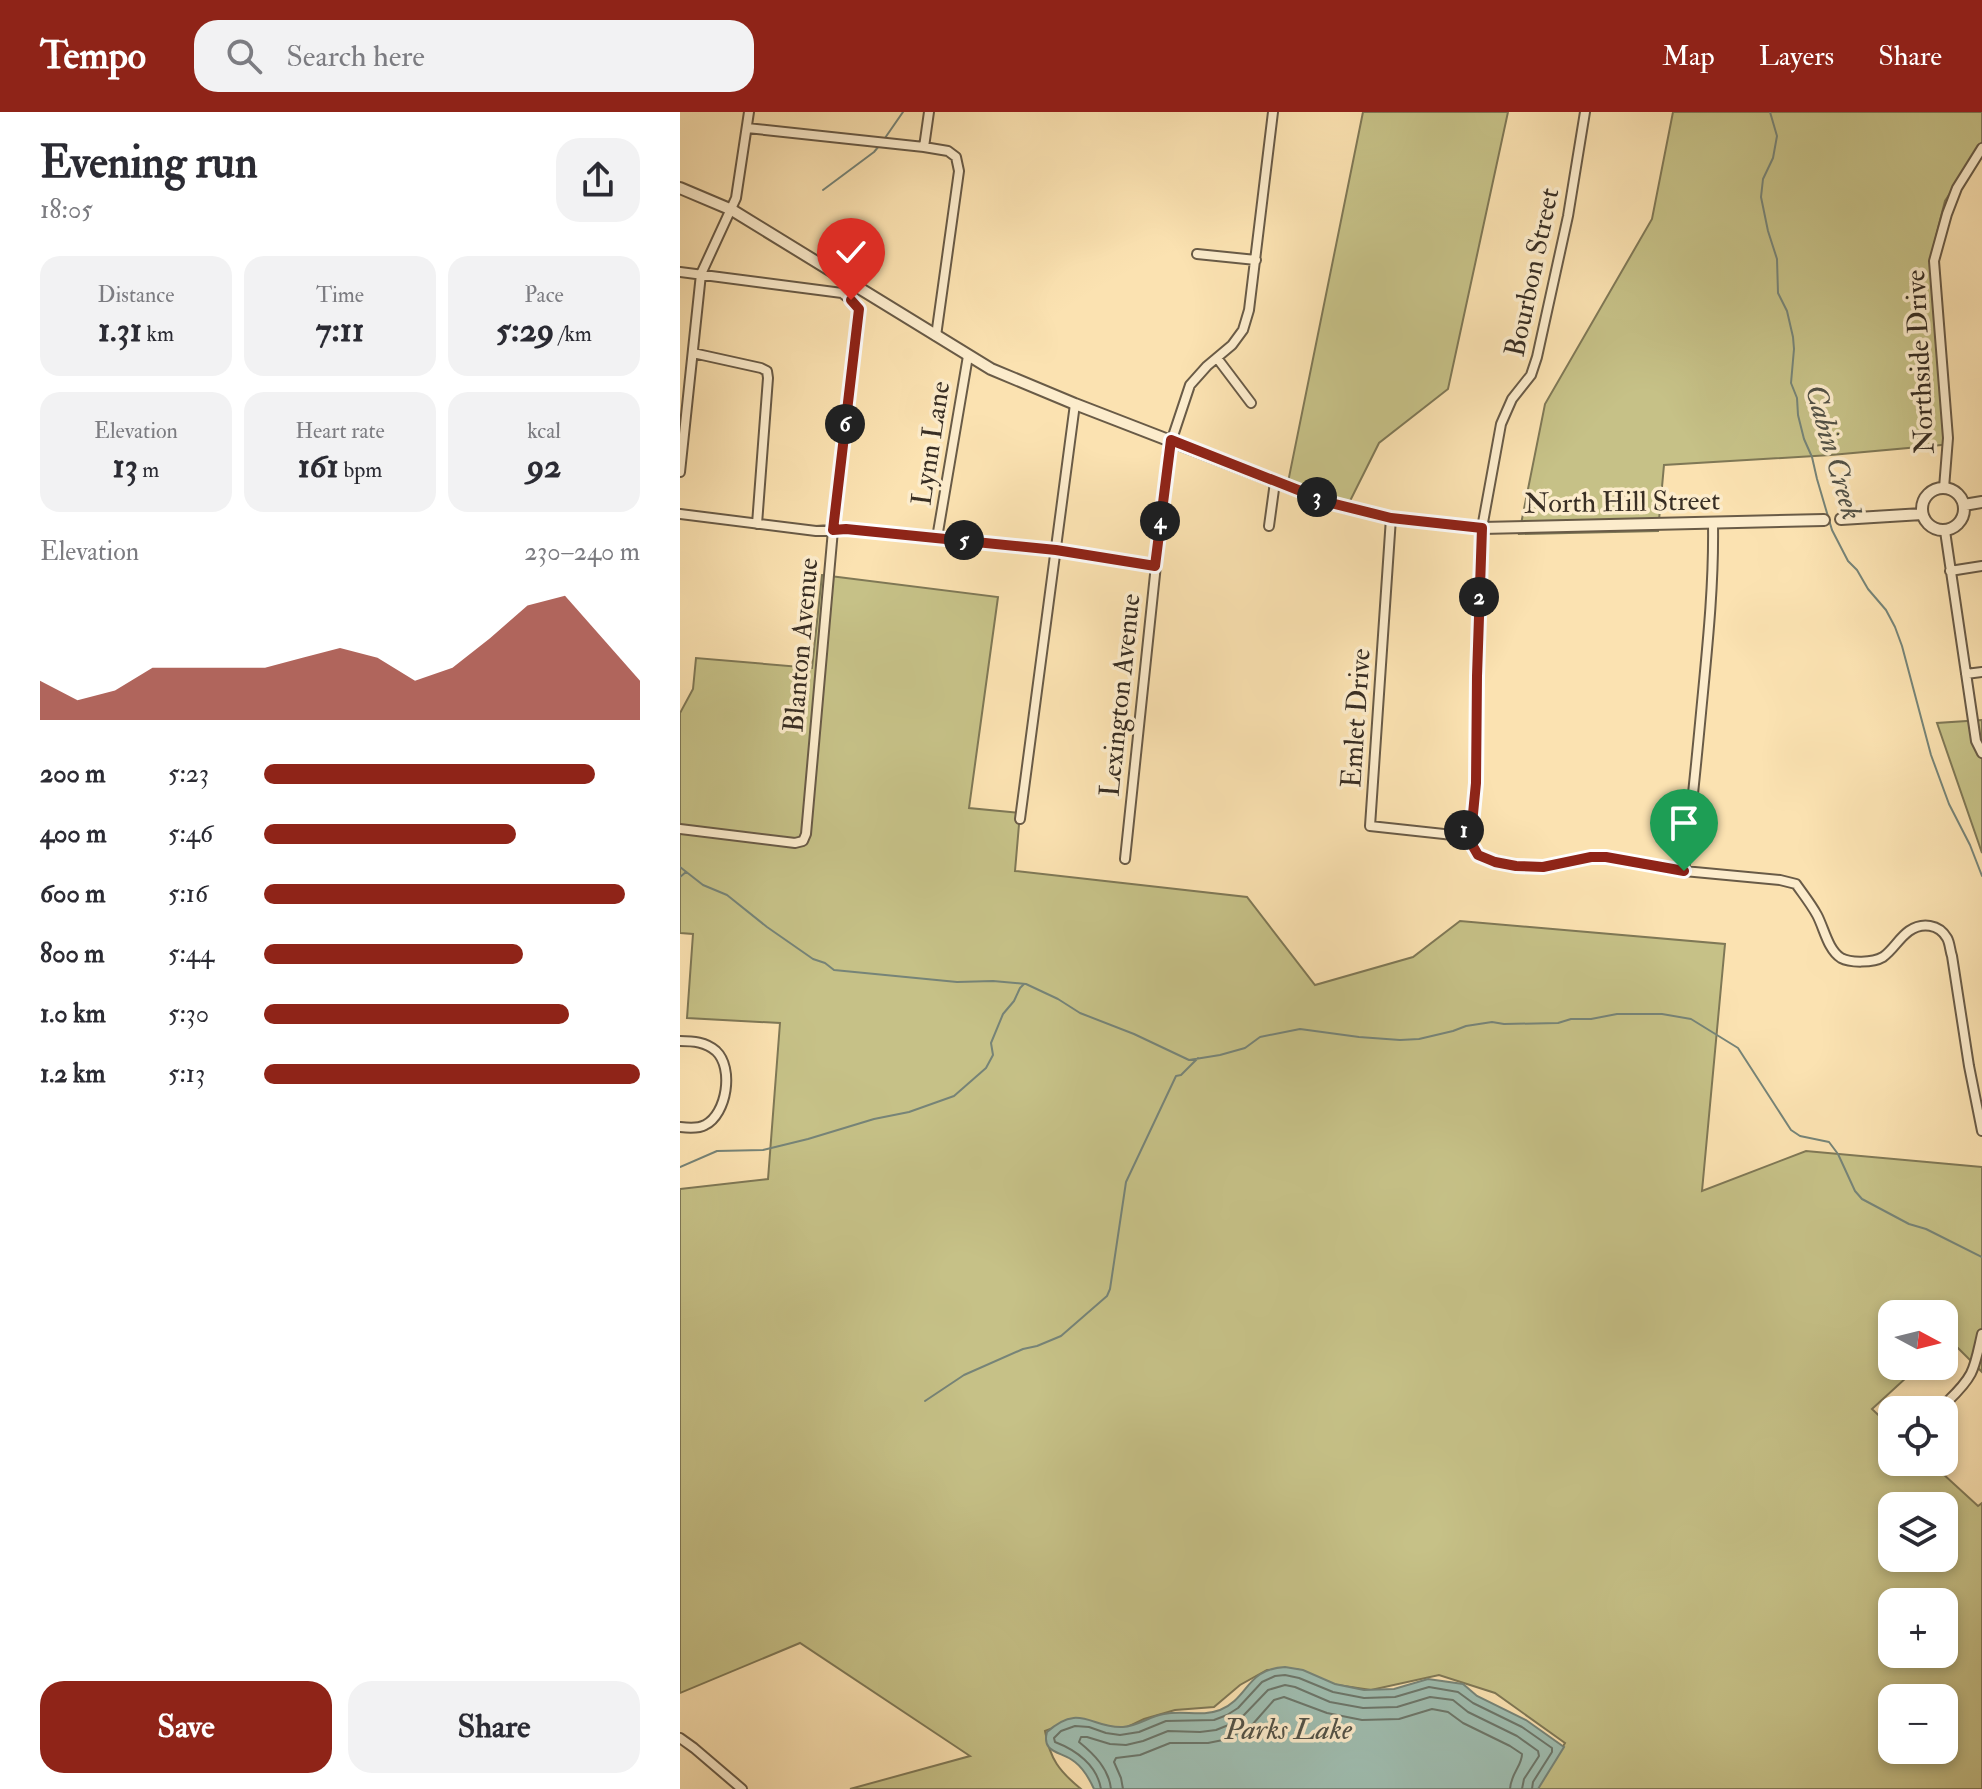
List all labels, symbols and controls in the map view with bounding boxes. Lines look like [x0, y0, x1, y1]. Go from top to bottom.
search box [194, 20, 754, 92]
text: Tempo [40, 32, 146, 80]
icon: search [222, 34, 266, 78]
text: Search here [286, 38, 425, 75]
text: Map [1662, 39, 1715, 74]
text: Layers [1759, 39, 1834, 74]
text: Share [1878, 39, 1942, 74]
text: Evening run [40, 136, 258, 191]
button: share [556, 138, 640, 222]
street label: Bourbon Street [1497, 185, 1567, 360]
text: 18:05 [40, 194, 93, 226]
pin [817, 218, 885, 300]
icon: check [829, 230, 873, 274]
street label: Northside Drive [1898, 269, 1943, 455]
text: Distance [98, 281, 174, 309]
text: Time [316, 281, 364, 309]
text: Pace [524, 281, 564, 309]
text: 1.31 [98, 309, 142, 352]
text: 7:11 [316, 309, 364, 352]
text: 5:29 [496, 309, 554, 352]
text: km [142, 320, 174, 348]
text: /km [554, 320, 592, 348]
street label: Lynn Lane [904, 378, 959, 508]
water label: Cabin Creek [1797, 380, 1870, 524]
pin: 6 [825, 404, 865, 444]
text: 6 [839, 410, 851, 438]
text: Elevation [94, 417, 178, 445]
text: Heart rate [295, 417, 385, 445]
text: kcal [527, 417, 561, 445]
text: 13 [113, 445, 138, 488]
text: 161 [298, 445, 339, 488]
text: 92 [527, 445, 561, 488]
text: m [138, 456, 159, 484]
text: bpm [339, 456, 382, 484]
pin: 3 [1297, 477, 1337, 517]
text: 3 [1313, 483, 1321, 511]
street label: North Hill Street [1524, 483, 1720, 522]
pin: 4 [1140, 501, 1180, 541]
text: 4 [1154, 507, 1166, 535]
pin: 5 [944, 520, 984, 560]
text: 5 [959, 526, 969, 554]
text: Elevation [40, 536, 139, 568]
text: 230–240 m [524, 536, 640, 568]
street label: Blanton Avenue [776, 556, 827, 734]
pin: 2 [1459, 577, 1499, 617]
text: 2 [1473, 583, 1485, 611]
street label: Lexington Avenue [1092, 592, 1149, 798]
street label: Emlet Drive [1334, 647, 1379, 789]
text: 200 m [40, 758, 105, 790]
text: 5:23 [168, 758, 209, 790]
pin [1650, 789, 1718, 871]
icon: arrive [1662, 801, 1706, 845]
pin: 1 [1444, 810, 1484, 850]
text: 1 [1460, 816, 1468, 844]
text: 400 m [40, 818, 106, 850]
text: 5:46 [168, 818, 213, 850]
text: 600 m [40, 878, 105, 910]
text: 5:16 [168, 878, 208, 910]
text: 800 m [40, 938, 105, 970]
text: 5:44 [168, 938, 214, 970]
text: 1.0 km [40, 998, 106, 1030]
text: 5:30 [168, 998, 209, 1030]
text: 1.2 km [40, 1058, 106, 1090]
text: 5:13 [168, 1058, 205, 1090]
north arrow [1878, 1300, 1958, 1380]
map controls [1878, 1300, 1958, 1764]
button: locate [1878, 1396, 1958, 1476]
button: layers [1878, 1492, 1958, 1572]
button: + [1878, 1588, 1958, 1668]
button: Save [40, 1681, 332, 1773]
button: Share [348, 1681, 640, 1773]
button: − [1878, 1684, 1958, 1764]
water label: Parks Lake [1223, 1711, 1353, 1748]

